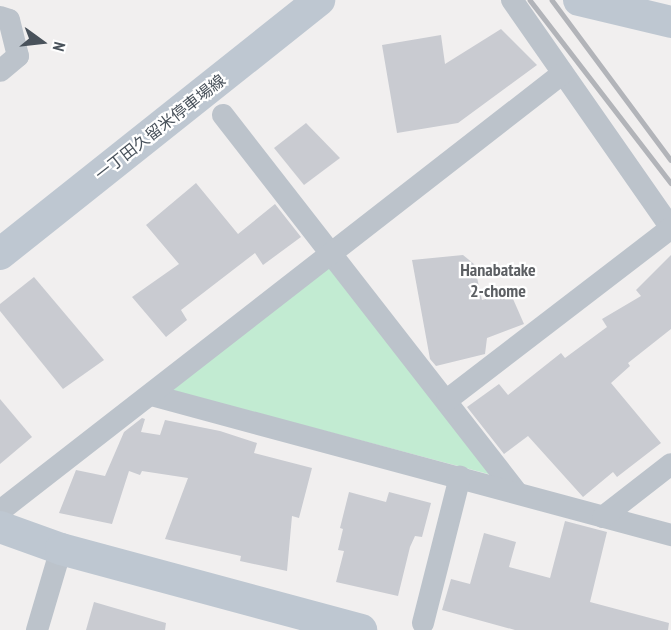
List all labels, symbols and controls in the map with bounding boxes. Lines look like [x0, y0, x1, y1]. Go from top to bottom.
north arrow [12, 12, 72, 72]
text: N [49, 40, 70, 53]
street label: 一丁田久留米停車場線 [91, 70, 229, 184]
district label: Hanabatake 2-chome [460, 260, 536, 302]

